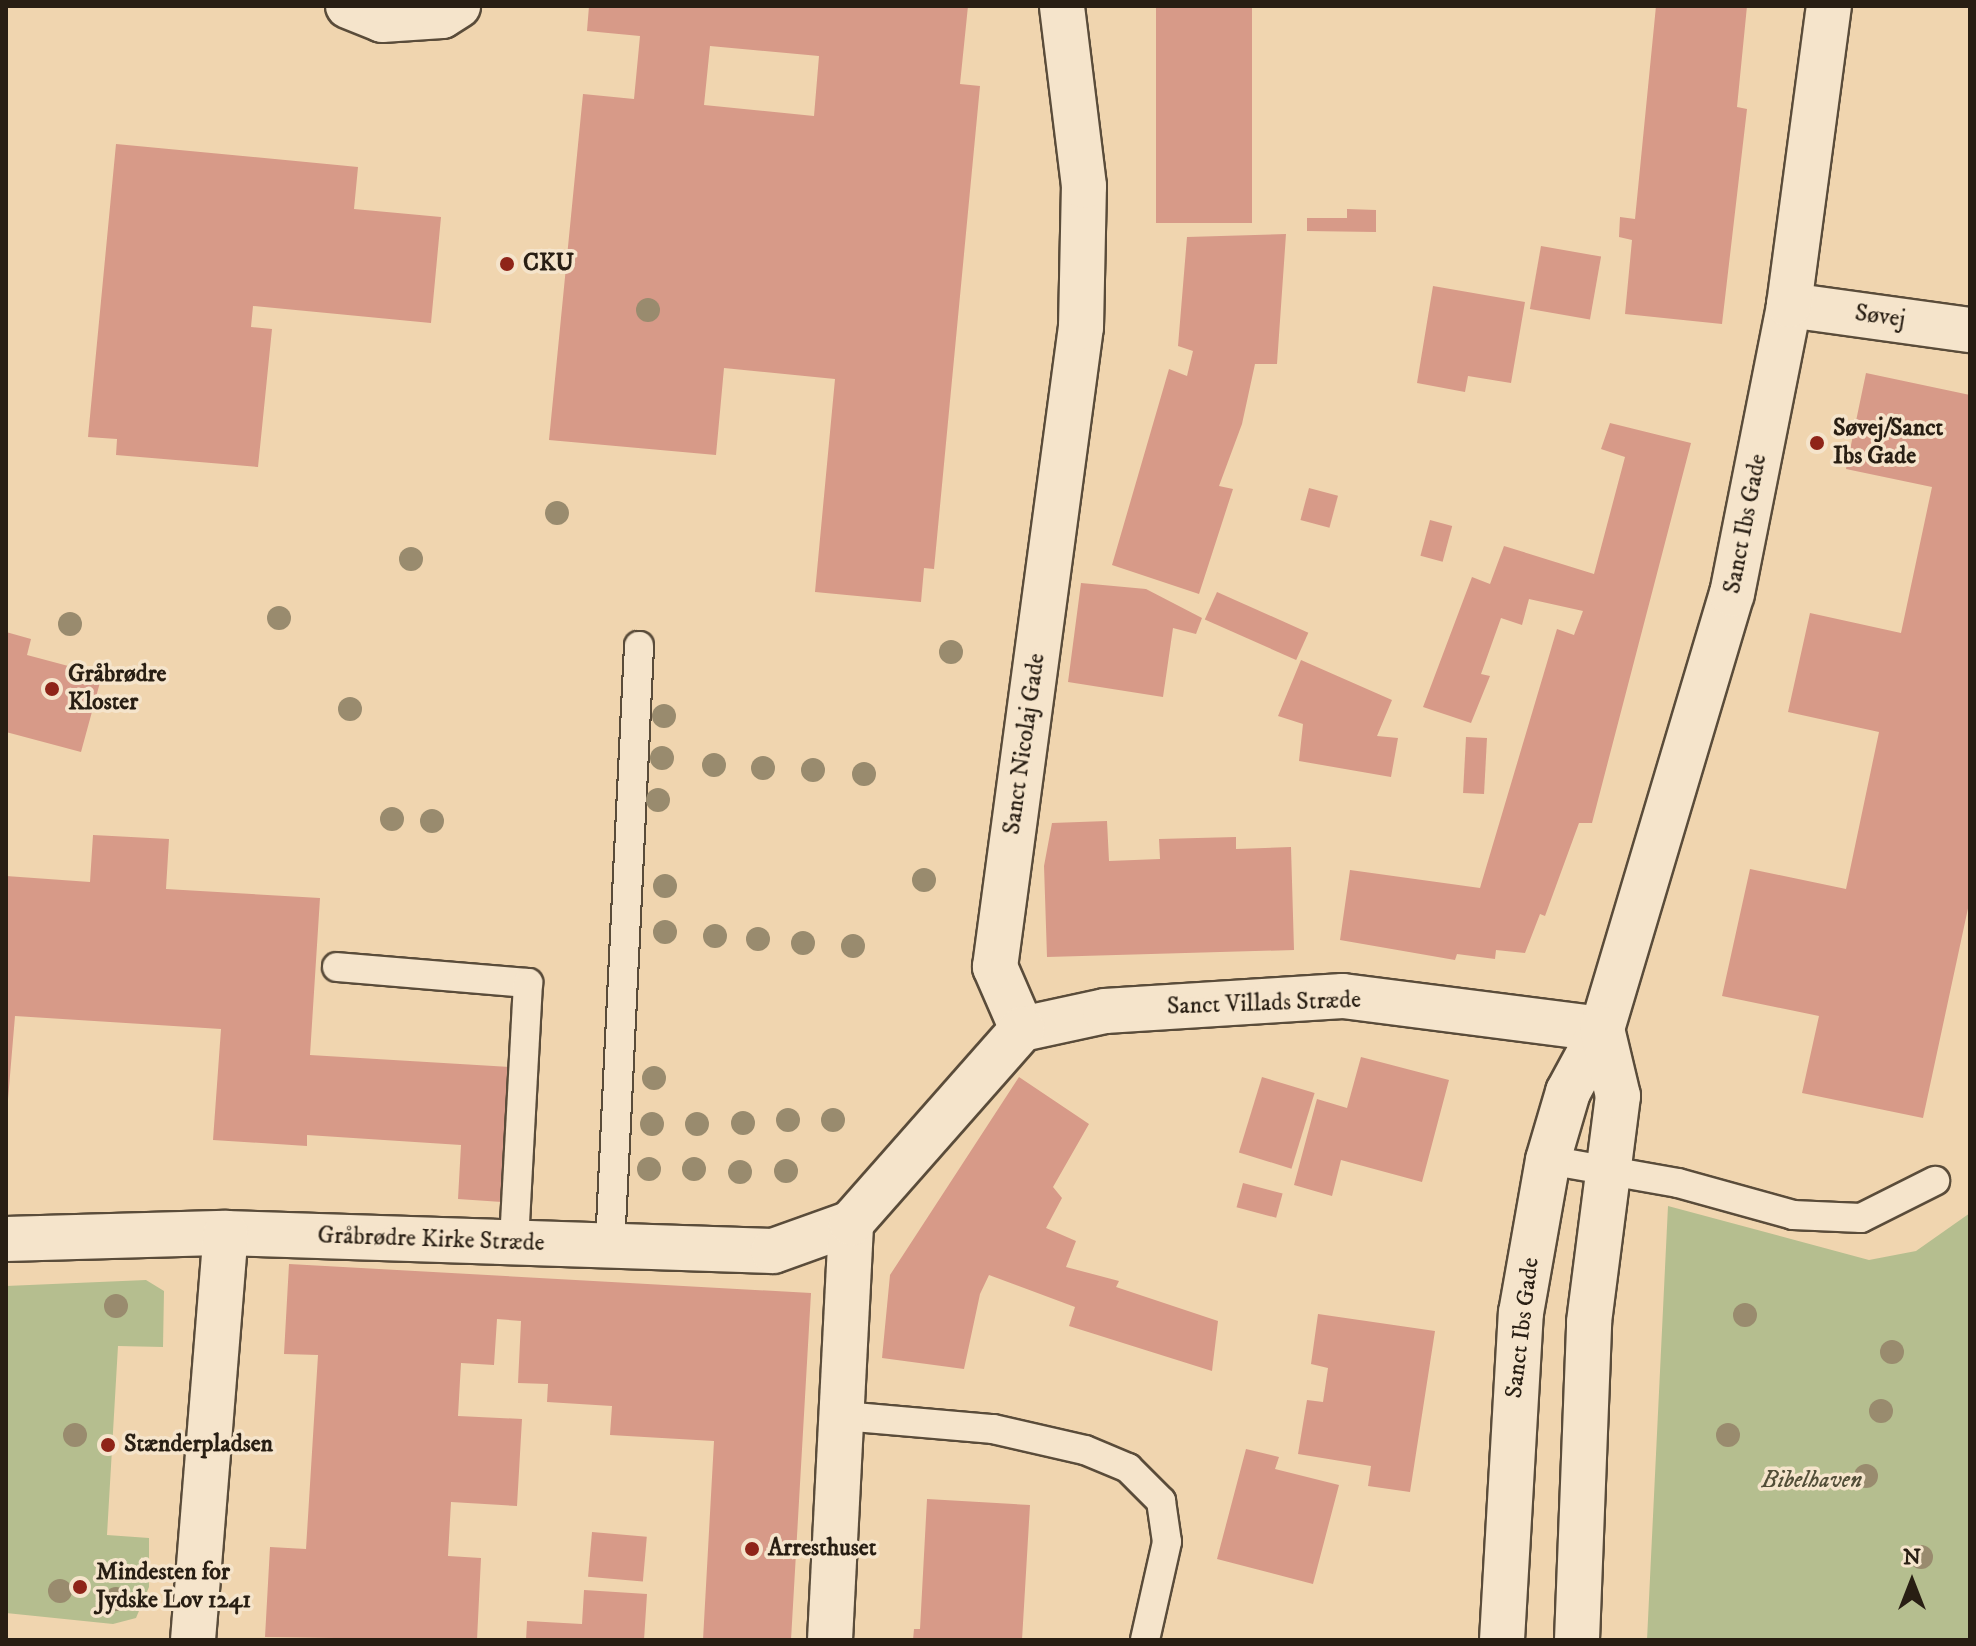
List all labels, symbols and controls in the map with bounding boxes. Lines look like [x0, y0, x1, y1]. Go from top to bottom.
place label: CKU [523, 250, 574, 278]
marker: CKU [498, 255, 516, 273]
street label: Søvej [1853, 299, 1907, 335]
place label: Søvej/Sanct Ibs Gade [1833, 415, 1943, 471]
marker: Søvej/Sanct Ibs Gade [1808, 434, 1826, 452]
street label: Sanct Ibs Gade [1718, 452, 1774, 596]
street label: Sanct Nicolaj Gade [998, 651, 1052, 837]
place label: Gråbrødre Kloster [68, 661, 166, 717]
marker: Gråbrødre Kloster [43, 680, 61, 698]
street label: Sanct Villads Stræde [1166, 986, 1362, 1022]
street label: Gråbrødre Kirke Stræde [317, 1222, 545, 1258]
street label: Sanct Ibs Gade [1500, 1256, 1546, 1400]
place label: Stænderpladsen [124, 1431, 273, 1459]
marker: Stænderpladsen [99, 1436, 117, 1454]
park label: Bibelhaven [1762, 1467, 1862, 1495]
place label: Arresthuset [768, 1535, 876, 1563]
marker: Arresthuset [743, 1540, 761, 1558]
north arrow [1872, 1542, 1952, 1622]
text: N [1903, 1544, 1921, 1571]
place label: Mindesten for Jydske Lov 1241 [96, 1559, 251, 1615]
marker: Mindesten for Jydske Lov 1241 [71, 1578, 89, 1596]

